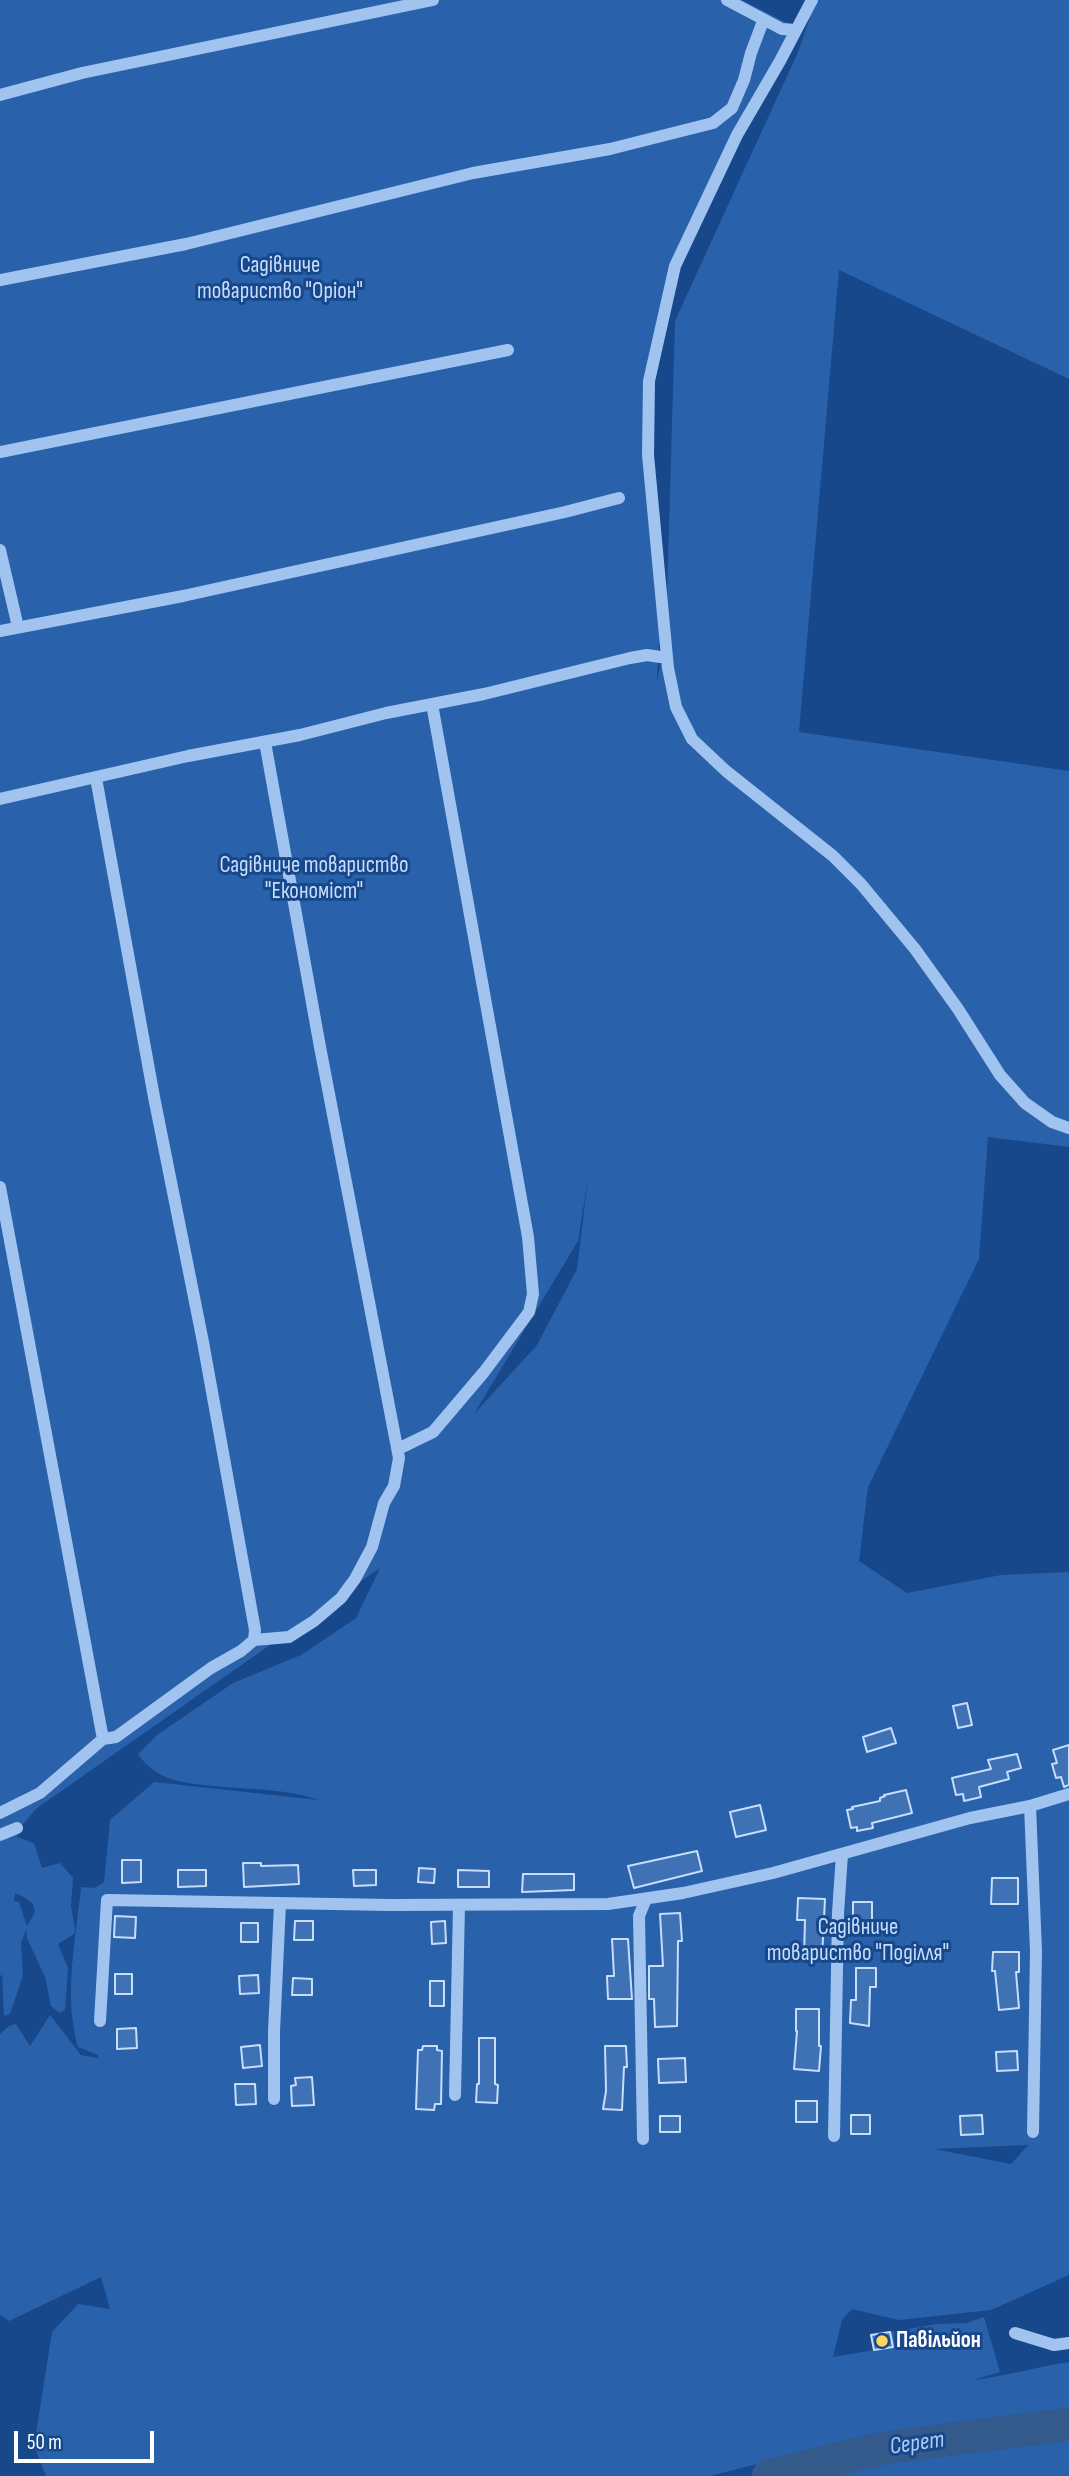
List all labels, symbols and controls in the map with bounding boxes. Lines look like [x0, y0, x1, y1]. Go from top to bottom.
park label: Садівниче товариство "Оріон" [197, 252, 363, 306]
park label: Садівниче товариство "Економіст" [219, 852, 409, 906]
park label: Садівниче товариство "Поділля" [767, 1914, 949, 1968]
place label: Павільйон [896, 2327, 981, 2355]
marker: Павільйон [874, 2333, 890, 2349]
scale bar [18, 2416, 158, 2460]
water label: Серет [888, 2426, 946, 2462]
text: 50 m [27, 2430, 62, 2455]

